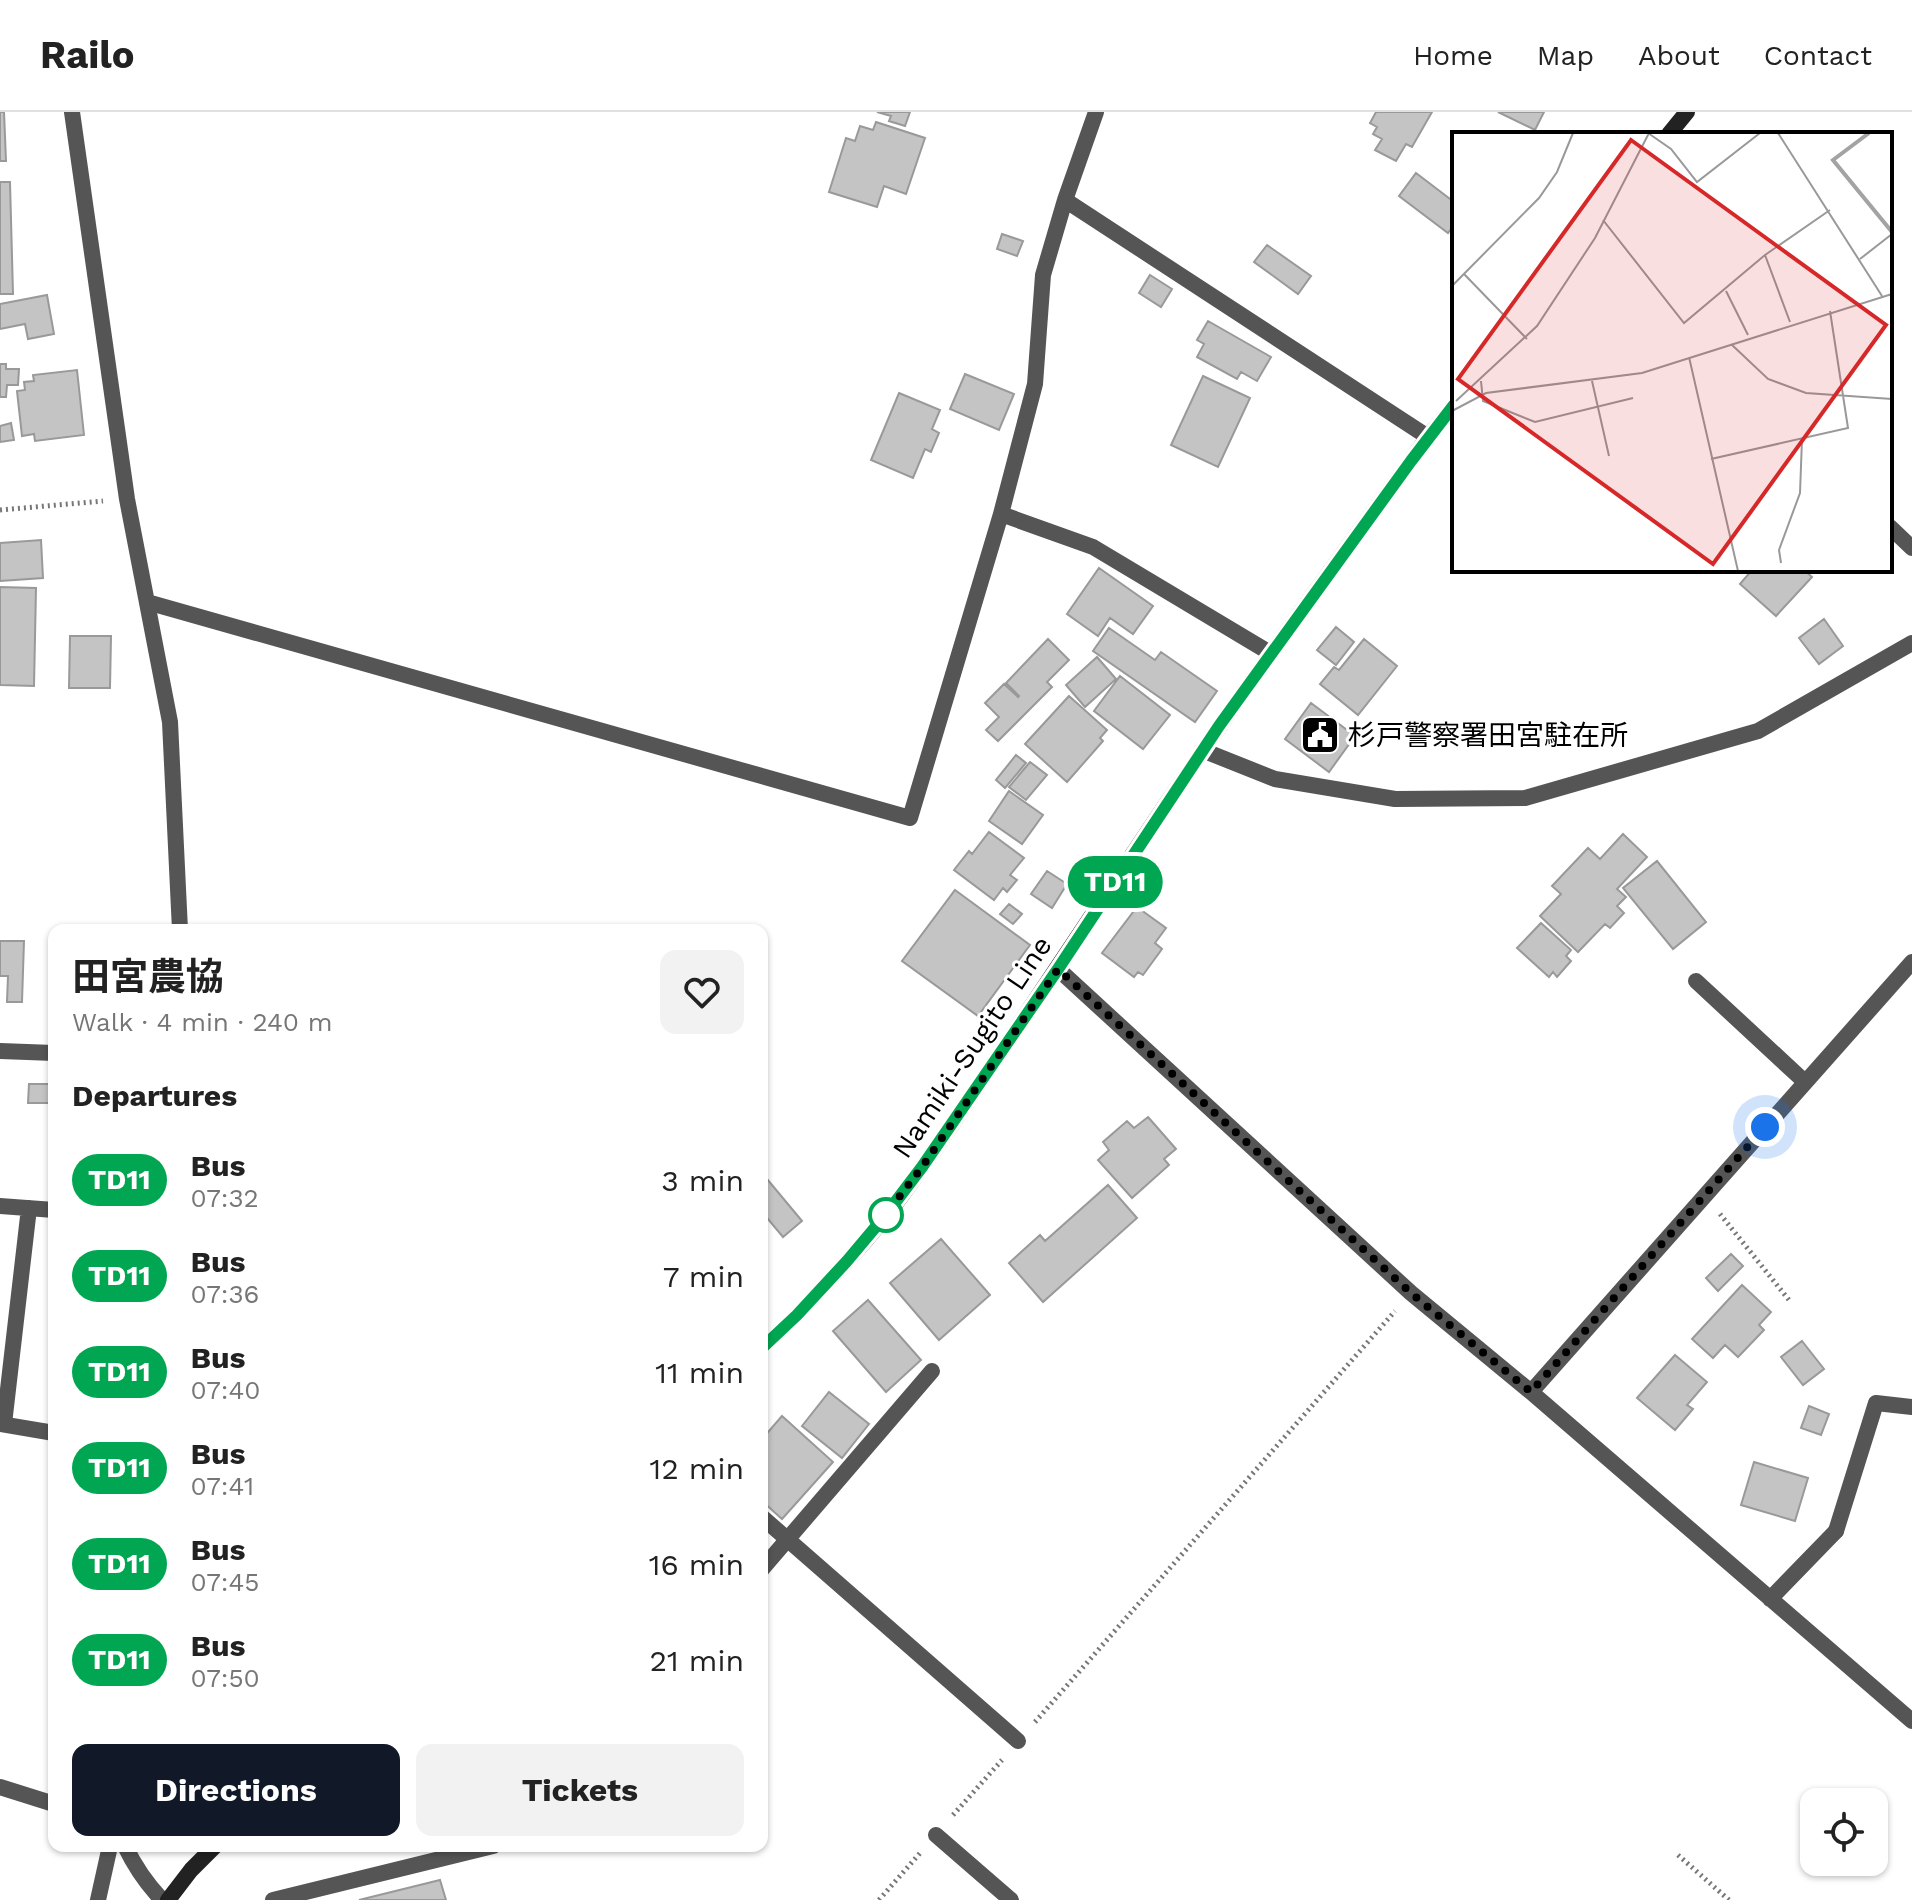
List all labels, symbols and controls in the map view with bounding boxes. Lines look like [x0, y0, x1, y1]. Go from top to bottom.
text: Railo [40, 33, 134, 77]
text: Home [1413, 39, 1493, 72]
text: Map [1537, 39, 1594, 72]
text: About [1638, 39, 1720, 72]
text: Contact [1764, 39, 1872, 72]
inset map [1452, 132, 1892, 572]
public building icon: 杉戸警察署田宮駐在所 [1299, 714, 1341, 756]
place label: 杉戸警察署田宮駐在所 [1348, 719, 1628, 752]
line badge: TD11 [1059, 856, 1171, 908]
text: TD11 [1084, 865, 1146, 898]
street label: Namiki-Sugito Line [885, 930, 1059, 1164]
button: heart [660, 950, 744, 1034]
text: 田宮農協 [72, 955, 224, 999]
text: Walk · 4 min · 240 m [72, 1007, 333, 1037]
text: Departures [72, 1078, 237, 1113]
your location [1745, 1107, 1785, 1147]
text: Bus [191, 1148, 246, 1183]
text: TD11 [88, 1163, 151, 1196]
text: 3 min [661, 1163, 744, 1198]
text: 07:32 [191, 1183, 259, 1213]
unlabelled marker [869, 1198, 903, 1232]
text: Bus [191, 1244, 246, 1279]
text: TD11 [88, 1259, 151, 1292]
text: 7 min [663, 1259, 744, 1294]
text: 07:36 [191, 1279, 259, 1309]
text: Bus [191, 1340, 246, 1375]
text: TD11 [88, 1355, 151, 1388]
text: 11 min [655, 1355, 744, 1390]
text: 07:40 [191, 1375, 261, 1405]
text: Bus [191, 1436, 246, 1471]
text: TD11 [88, 1451, 151, 1484]
text: 12 min [649, 1451, 744, 1486]
text: 07:41 [191, 1471, 254, 1501]
text: Bus [191, 1532, 246, 1567]
text: TD11 [88, 1547, 151, 1580]
text: 16 min [649, 1547, 744, 1582]
text: 07:45 [191, 1567, 259, 1597]
text: Bus [191, 1628, 246, 1663]
text: TD11 [88, 1643, 151, 1676]
text: 21 min [649, 1643, 744, 1678]
text: 07:50 [191, 1663, 260, 1693]
button: Directions [72, 1744, 400, 1836]
button: Tickets [416, 1744, 744, 1836]
map controls [1800, 1788, 1888, 1876]
button: locate [1800, 1788, 1888, 1876]

